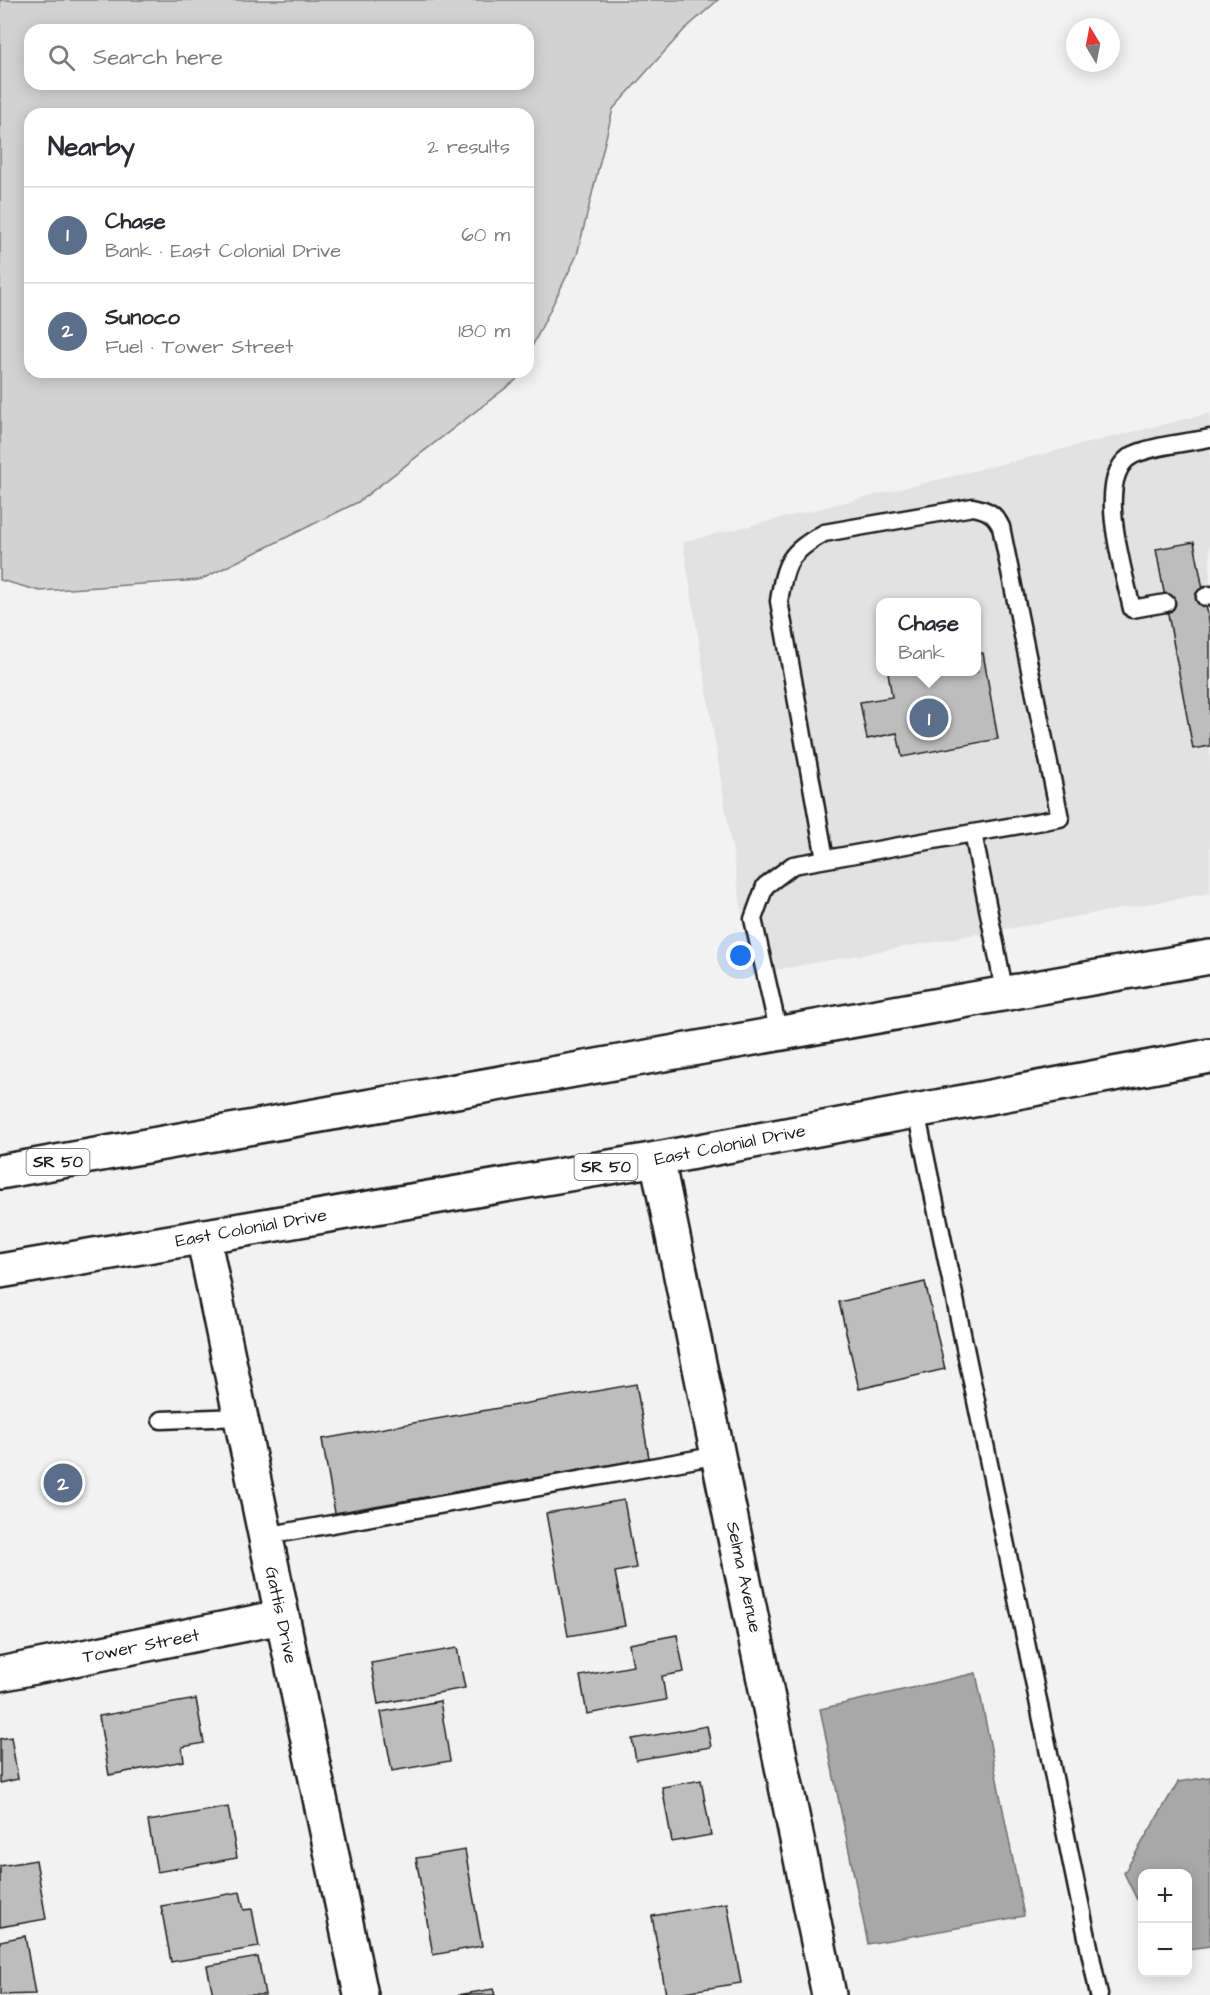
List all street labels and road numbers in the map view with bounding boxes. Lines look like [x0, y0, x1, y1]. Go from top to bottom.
street label: East Colonial Drive [652, 1118, 808, 1172]
road number: SR 50 [26, 1149, 90, 1175]
road number: SR 50 [574, 1154, 638, 1180]
street label: East Colonial Drive [173, 1202, 329, 1254]
street label: Selma Avenue [720, 1519, 768, 1635]
street label: Gattis Drive [259, 1564, 304, 1666]
street label: Tower Street [81, 1622, 202, 1670]

